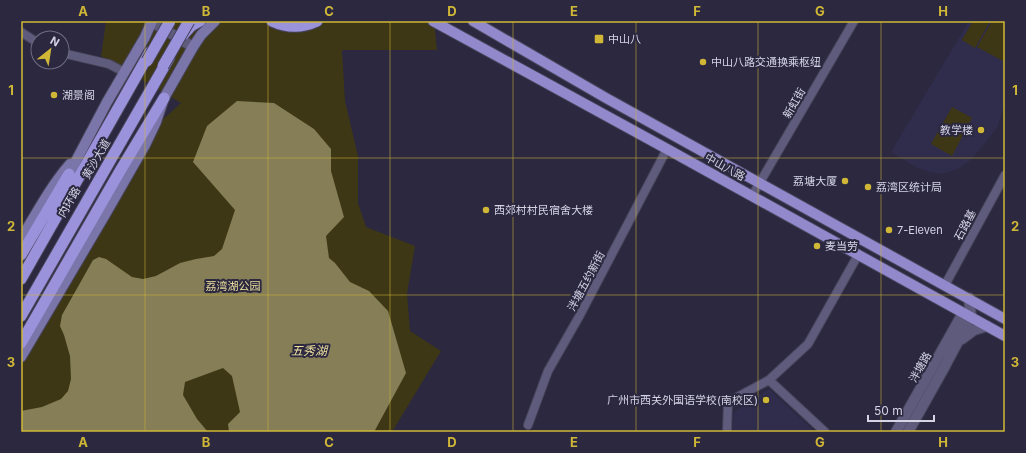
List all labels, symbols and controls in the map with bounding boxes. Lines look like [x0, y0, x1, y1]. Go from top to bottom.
text: A [78, 3, 88, 19]
text: B [202, 3, 211, 19]
text: C [324, 3, 334, 19]
text: D [447, 3, 457, 19]
text: E [570, 3, 578, 19]
text: F [693, 3, 701, 19]
text: G [815, 3, 825, 19]
text: H [938, 3, 948, 19]
north arrow [30, 30, 70, 70]
place label: 中山八 [608, 32, 641, 46]
text: N [48, 33, 62, 49]
marker: 中山八 [593, 33, 605, 45]
place label: 中山八路交通换乘枢纽 [711, 55, 821, 69]
marker: 中山八路交通换乘枢纽 [698, 57, 708, 67]
text: 1 [8, 82, 14, 98]
text: 1 [1012, 82, 1018, 98]
street label: 新虹街 [780, 85, 808, 121]
place label: 湖景阁 [62, 88, 95, 102]
marker: 湖景阁 [49, 90, 59, 100]
place label: 教学楼 [940, 123, 973, 137]
marker: 教学楼 [976, 125, 986, 135]
street label: 黄沙大道 [79, 136, 113, 182]
street label: 中山八路 [702, 150, 748, 184]
place label: 荔塘大厦 [793, 174, 837, 188]
marker: 荔塘大厦 [840, 176, 850, 186]
place label: 荔湾区统计局 [876, 180, 942, 194]
marker: 荔湾区统计局 [863, 182, 873, 192]
street label: 内环路 [55, 184, 83, 220]
place label: 西郊村村民宿舍大楼 [494, 203, 593, 217]
marker: 西郊村村民宿舍大楼 [481, 205, 491, 215]
street label: 石路基 [951, 207, 979, 243]
text: 2 [7, 218, 15, 234]
text: 2 [1011, 218, 1019, 234]
place label: 7-Eleven [897, 223, 943, 237]
marker: 7-Eleven [884, 225, 894, 235]
place label: 麦当劳 [825, 239, 858, 253]
marker: 麦当劳 [812, 241, 822, 251]
street label: 泮塘五约新街 [564, 249, 608, 313]
park label: 荔湾湖公园 [206, 279, 261, 293]
water label: 五秀湖 [291, 343, 329, 358]
street label: 泮塘路 [906, 349, 934, 385]
text: 3 [7, 354, 15, 370]
text: 3 [1011, 354, 1019, 370]
place label: 广州市西关外国语学校(南校区) [607, 393, 758, 407]
marker: 广州市西关外国语学校(南校区) [761, 395, 771, 405]
scale bar [868, 397, 934, 423]
text: 50 m [874, 403, 903, 418]
text: A [78, 434, 88, 450]
text: B [202, 434, 211, 450]
text: C [324, 434, 334, 450]
text: D [447, 434, 457, 450]
text: E [570, 434, 578, 450]
text: F [693, 434, 701, 450]
text: G [815, 434, 825, 450]
text: H [938, 434, 948, 450]

